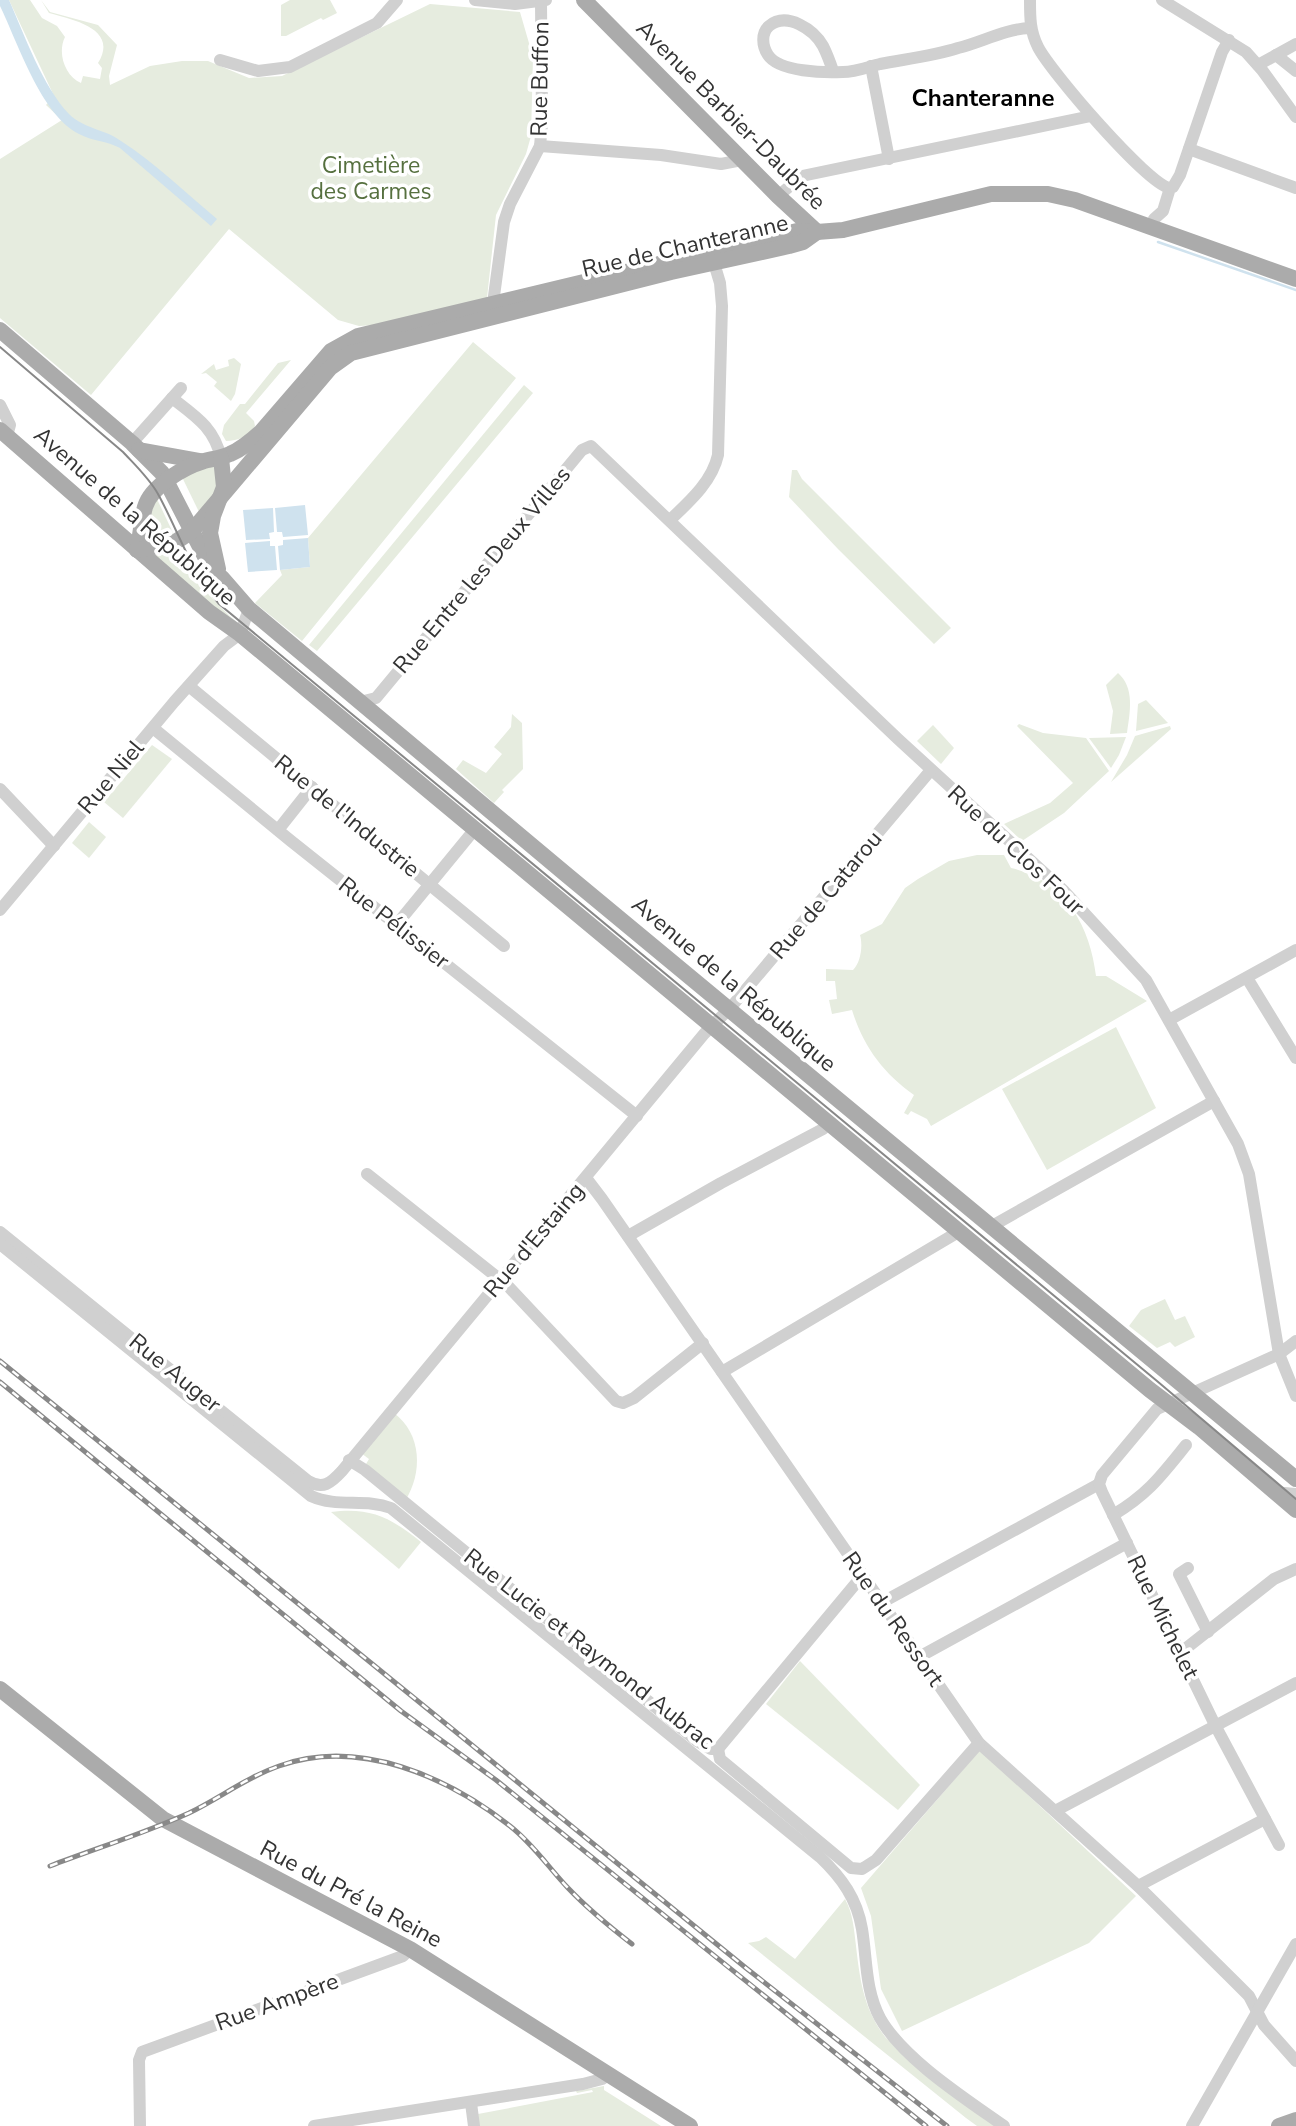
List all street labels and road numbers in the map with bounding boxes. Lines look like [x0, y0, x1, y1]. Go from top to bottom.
street label: Avenue Barbier-Daubrée [629, 13, 833, 217]
street label: Rue Buffon [523, 21, 557, 137]
street label: Rue de Chanteranne [579, 207, 791, 285]
street label: Avenue de la République [27, 420, 243, 612]
street label: Rue Entre les Deux Villes [386, 460, 578, 680]
street label: Rue Niel [71, 733, 151, 821]
street label: Rue de l'Industrie [268, 748, 426, 884]
street label: Rue du Clos Four [941, 778, 1092, 922]
street label: Rue de Catarou [763, 824, 889, 966]
street label: Rue Pélissier [332, 870, 456, 977]
street label: Avenue de la République [625, 889, 843, 1079]
street label: Rue d'Estaing [477, 1176, 591, 1304]
street label: Rue Auger [122, 1326, 228, 1420]
street label: Rue Lucie et Raymond Aubrac [457, 1541, 721, 1757]
street label: Rue du Ressort [835, 1545, 952, 1693]
street label: Rue Michelet [1120, 1550, 1207, 1685]
street label: Rue du Pré la Reine [254, 1833, 448, 1955]
street label: Rue Ampère [211, 1965, 343, 2039]

